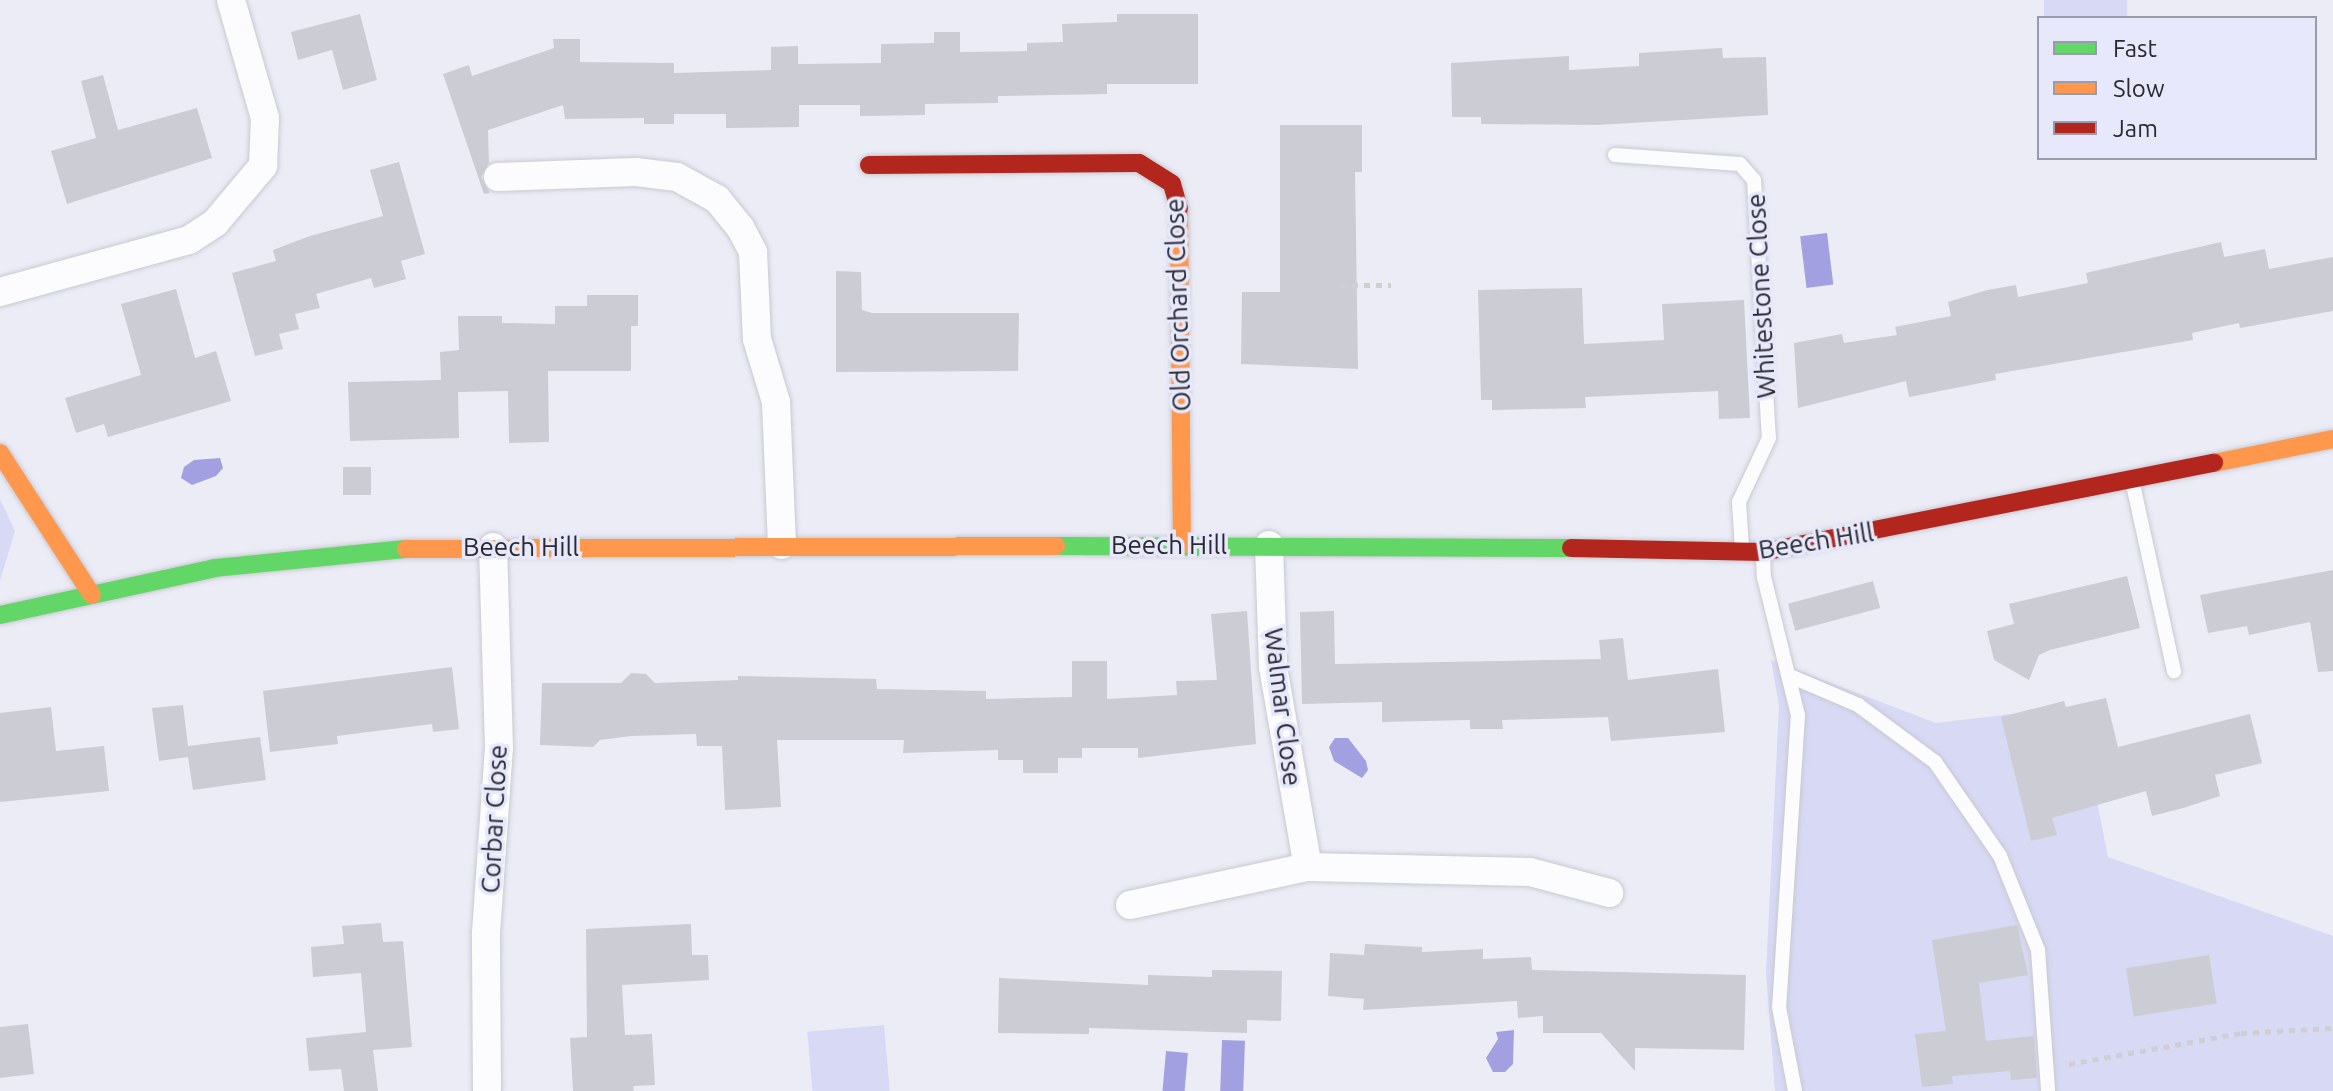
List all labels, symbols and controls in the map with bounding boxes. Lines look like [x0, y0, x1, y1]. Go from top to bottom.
legend [2037, 16, 2317, 160]
text: Fast [2113, 35, 2157, 62]
text: Slow [2113, 75, 2165, 102]
text: Jam [2113, 115, 2158, 142]
street label: Whitestone Close [1740, 193, 1782, 399]
street label: Old Orchard Close [1159, 198, 1197, 412]
street label: Beech Hill [1756, 517, 1876, 565]
street label: Beech Hill [1111, 529, 1227, 561]
street label: Beech Hill [463, 531, 579, 563]
street label: Walmar Close [1258, 626, 1308, 788]
street label: Corbar Close [475, 744, 513, 894]

